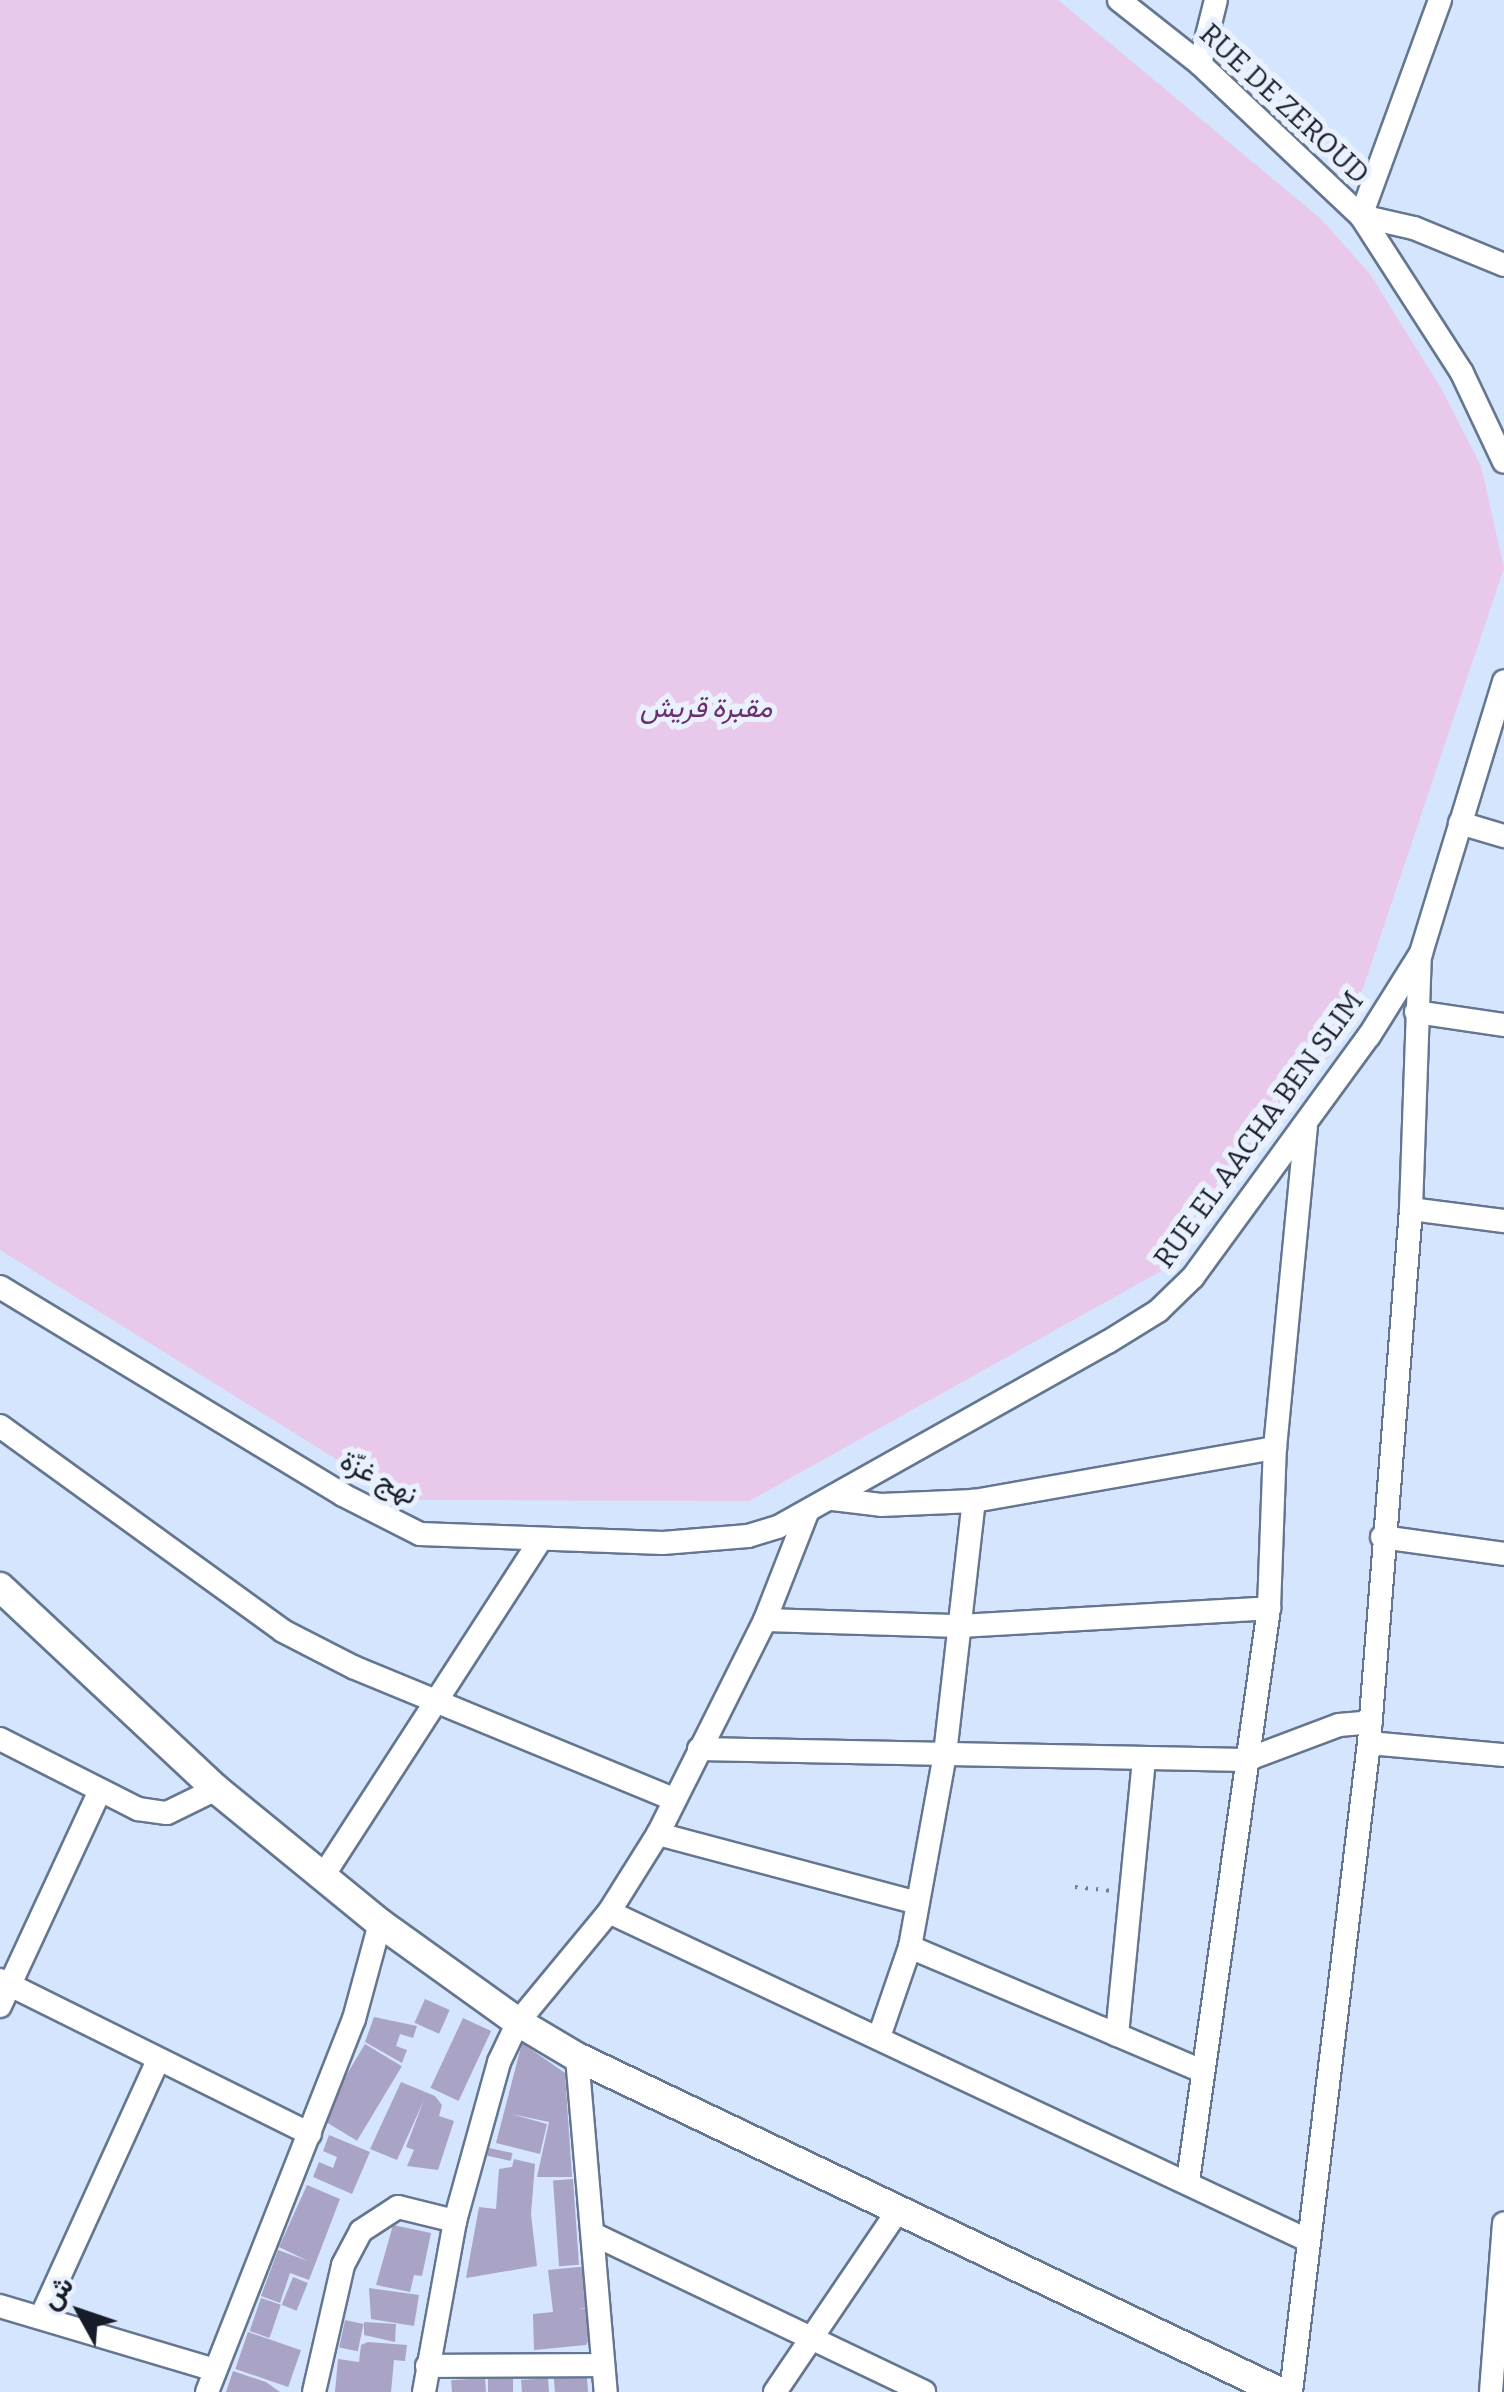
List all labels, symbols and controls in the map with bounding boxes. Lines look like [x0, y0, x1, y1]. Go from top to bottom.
street label: RUE DE ZEROUD [1193, 17, 1375, 191]
park label: مقبرة قريش [640, 691, 772, 725]
street label: RUE EL AACHA BEN SLIM [1147, 985, 1371, 1275]
street label: نهج غزّة [334, 1444, 424, 1512]
north arrow [30, 2262, 130, 2362]
text: ش [33, 2269, 80, 2316]

